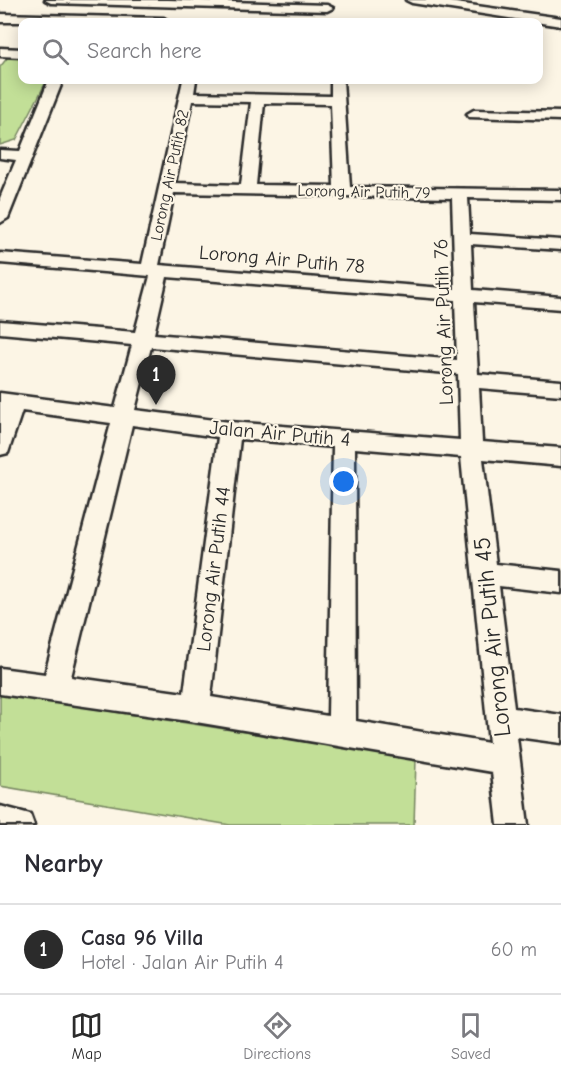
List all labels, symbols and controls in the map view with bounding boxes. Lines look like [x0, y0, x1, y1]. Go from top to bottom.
search box [18, 18, 543, 84]
icon: search [39, 35, 72, 68]
text: Search here [87, 38, 202, 64]
street label: Lorong Air Putih 82 [147, 108, 193, 243]
street label: Lorong Air Putih 79 [297, 182, 431, 202]
street label: Lorong Air Putih 76 [429, 238, 458, 406]
street label: Lorong Air Putih 78 [198, 241, 366, 278]
pin: 1 [136, 356, 176, 405]
street label: Jalan Air Putih 4 [208, 416, 351, 451]
your location [329, 467, 358, 496]
street label: Lorong Air Putih 44 [192, 485, 235, 653]
street label: Lorong Air Putih 45 [468, 536, 516, 738]
text: Nearby [24, 849, 103, 879]
text: Casa 96 Villa [81, 925, 203, 951]
text: 1 [40, 938, 47, 961]
text: 60 m [491, 938, 537, 961]
text: Hotel · Jalan Air Putih 4 [81, 951, 284, 974]
tab: Map [70, 1009, 103, 1063]
tab: Directions [243, 1009, 311, 1063]
tab: Saved [451, 1009, 491, 1063]

